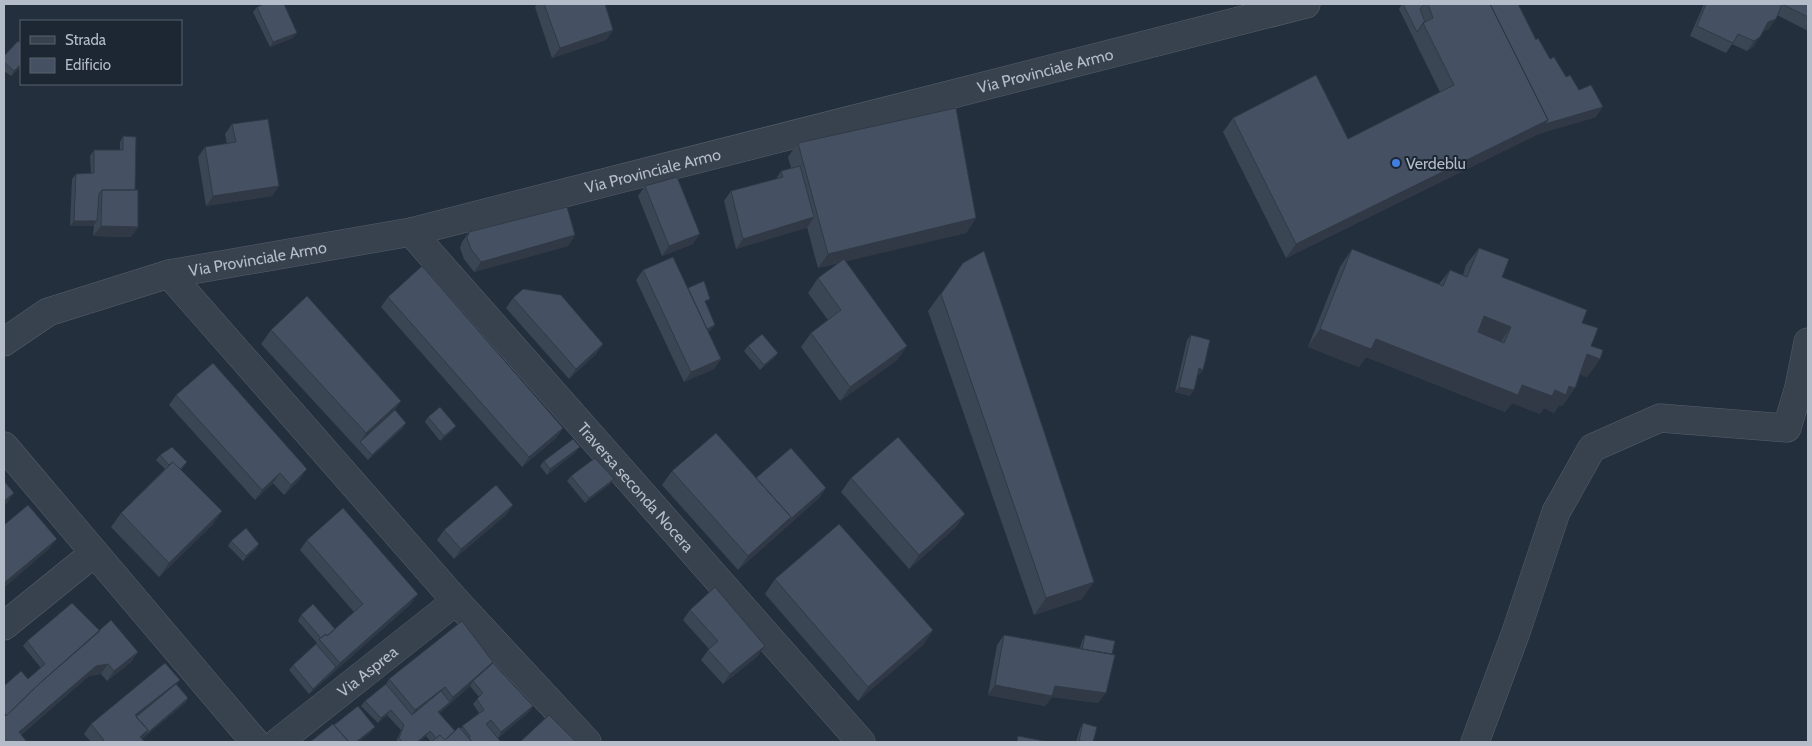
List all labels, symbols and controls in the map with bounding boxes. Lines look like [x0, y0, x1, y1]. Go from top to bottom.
legend [20, 20, 182, 85]
text: Strada [65, 31, 107, 49]
street label: Via Provinciale Armo [975, 44, 1115, 97]
text: Edificio [65, 56, 111, 74]
street label: Via Provinciale Armo [583, 144, 723, 197]
place label: Verdeblu [1406, 154, 1466, 173]
marker: Verdeblu [1390, 157, 1402, 169]
street label: Via Provinciale Armo [187, 237, 328, 280]
street label: Traversa seconda Nocera [574, 418, 698, 556]
street label: Via Asprea [334, 641, 401, 701]

